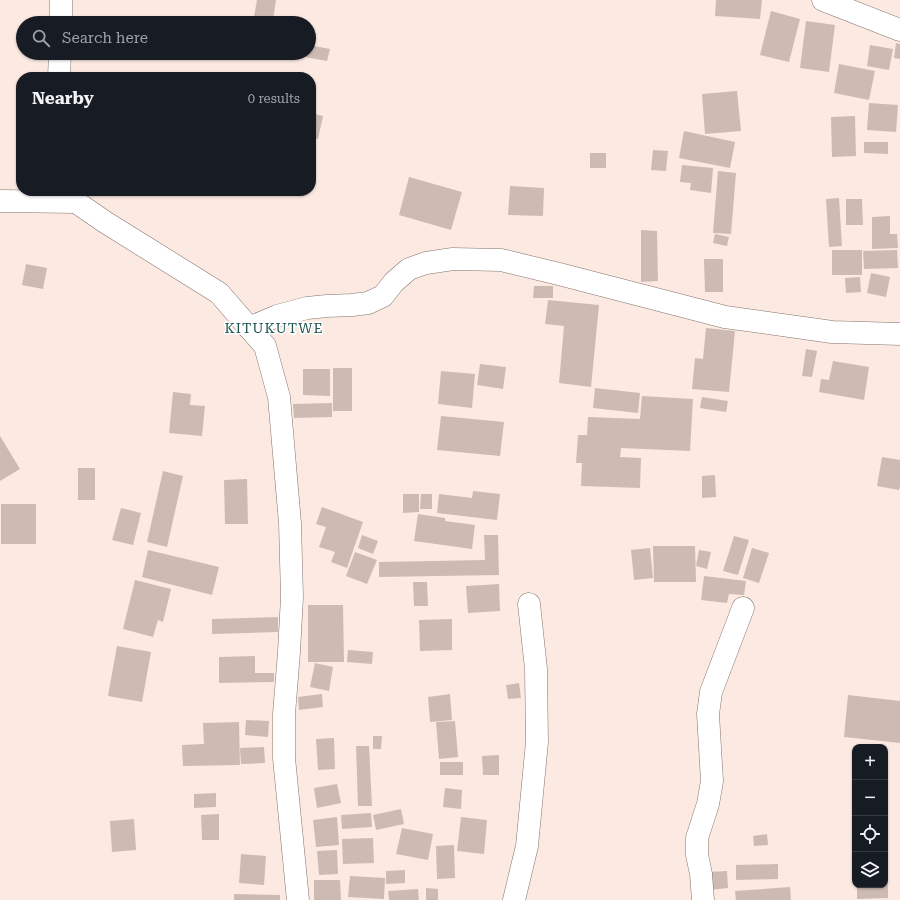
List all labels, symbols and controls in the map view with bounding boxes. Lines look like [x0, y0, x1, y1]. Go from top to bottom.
search box [16, 16, 316, 60]
icon: search [30, 27, 52, 49]
text: Search here [62, 29, 148, 47]
text: Nearby [32, 88, 94, 108]
text: 0 results [248, 91, 300, 106]
district label: KITUKUTWE [224, 320, 324, 336]
map controls [852, 744, 888, 888]
button: + [852, 744, 888, 780]
button: − [852, 780, 888, 816]
button: locate [852, 816, 888, 852]
button: layers [852, 852, 888, 888]

